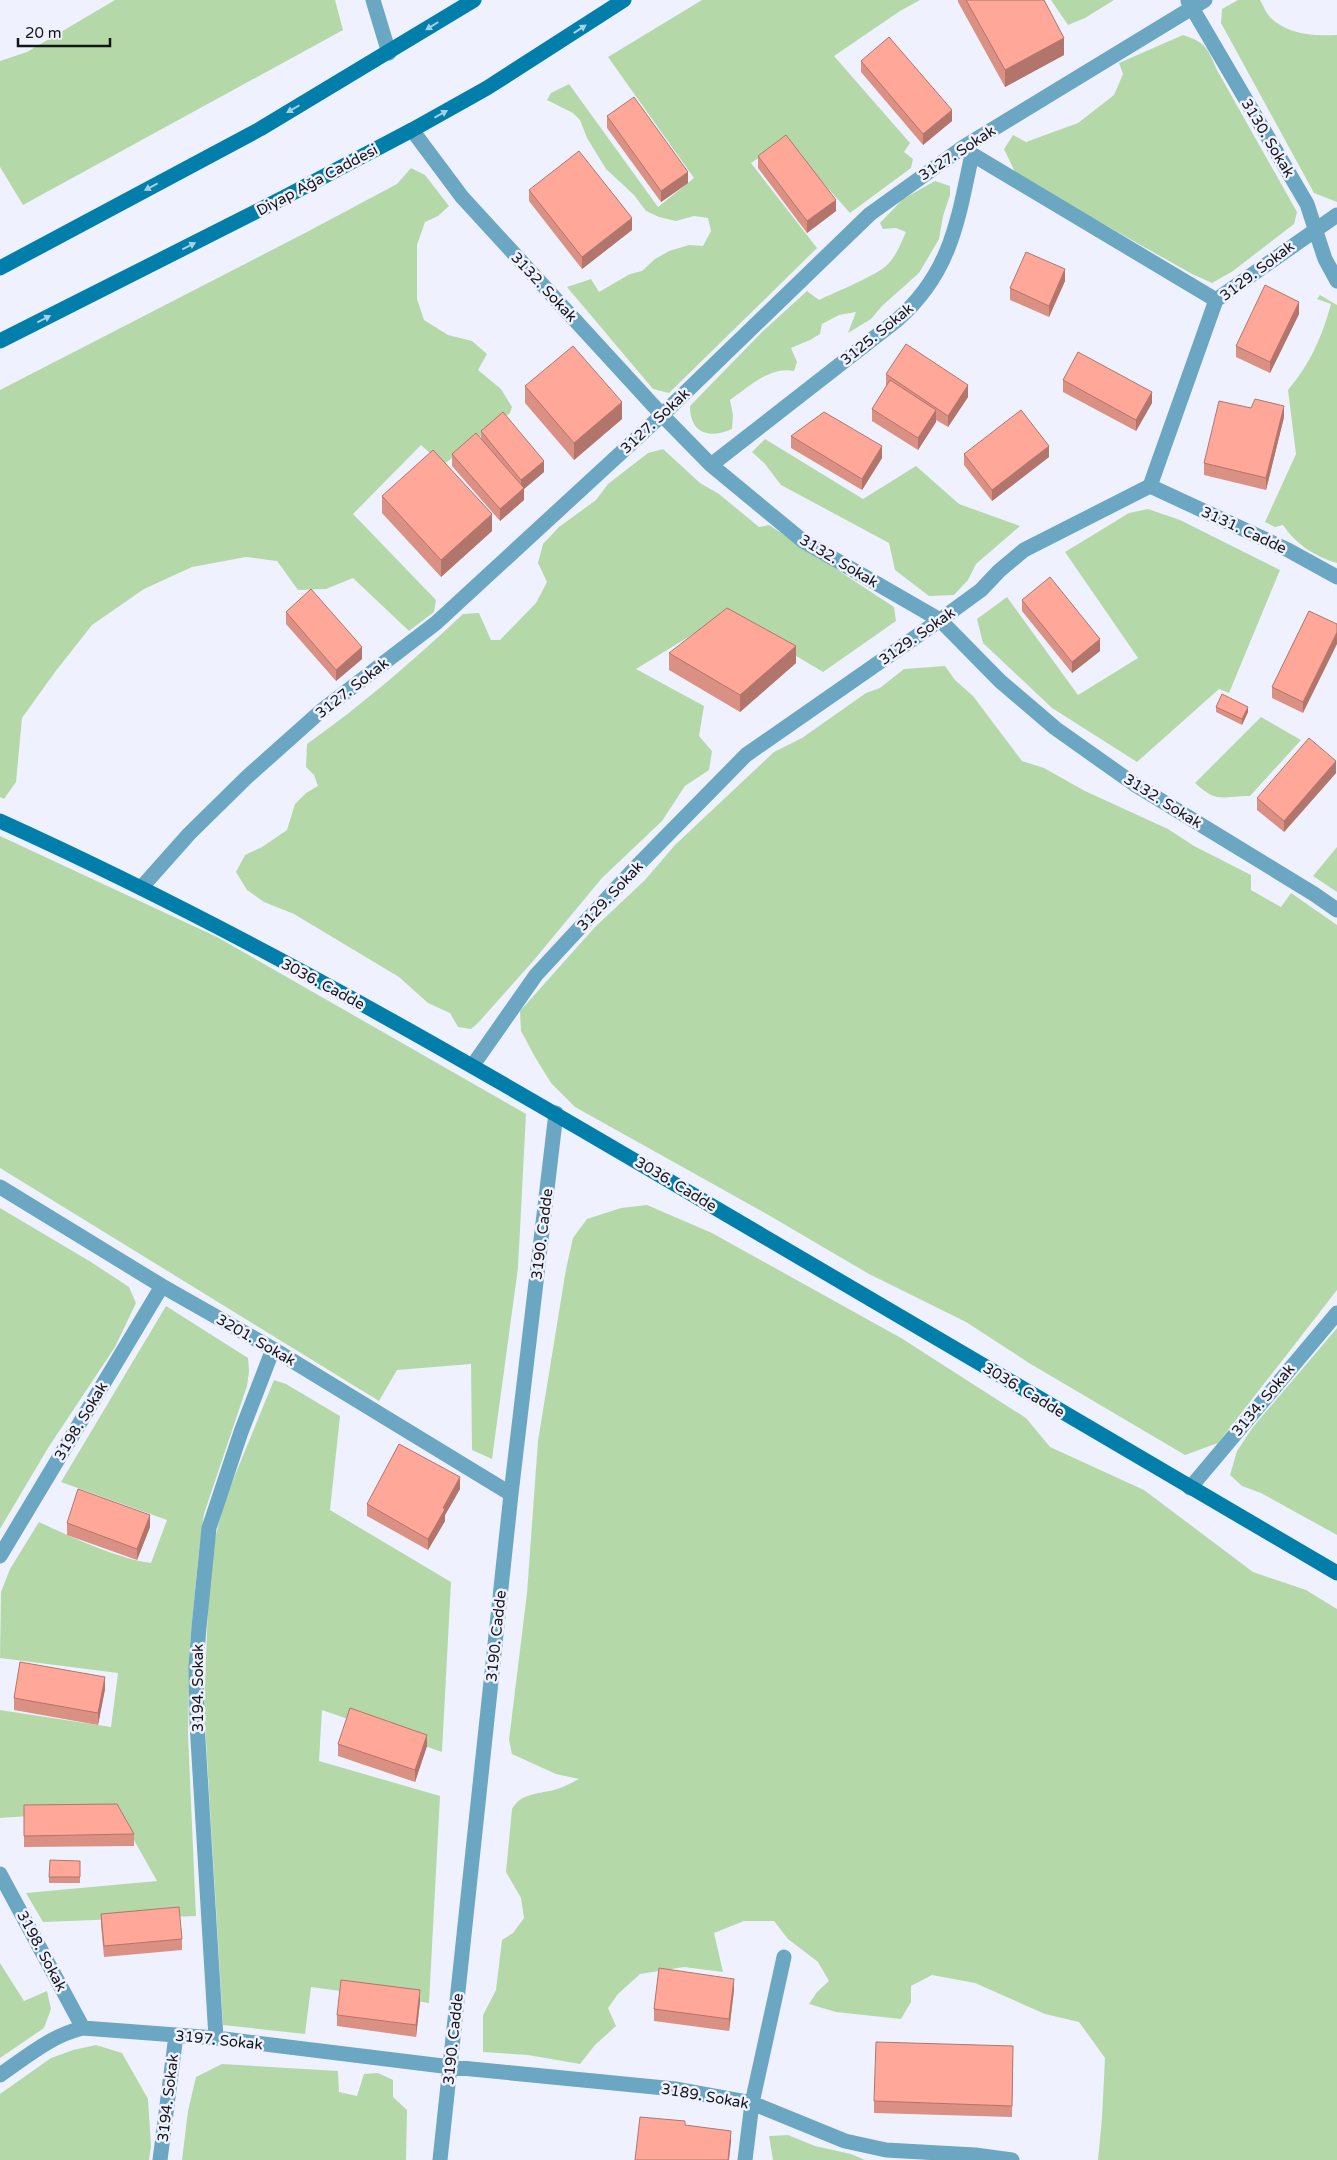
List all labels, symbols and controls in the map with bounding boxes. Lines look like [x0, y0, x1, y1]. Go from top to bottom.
scale bar [18, 15, 110, 47]
one-way arrow [426, 21, 439, 30]
text: 20 m [25, 24, 62, 42]
one-way arrow [573, 24, 586, 33]
street label: 3130. Sokak [1237, 95, 1299, 181]
one-way arrow [287, 105, 300, 114]
one-way arrow [434, 109, 448, 118]
street label: 3127. Sokak [915, 122, 999, 184]
street label: Diyap Ağa Caddesi [253, 140, 381, 220]
one-way arrow [143, 183, 158, 191]
street label: 3129. Sokak [1216, 237, 1298, 305]
one-way arrow [181, 242, 196, 250]
street label: 3132. Sokak [507, 249, 581, 325]
street label: 3125. Sokak [837, 299, 917, 369]
one-way arrow [37, 315, 51, 323]
street label: 3127. Sokak [617, 385, 693, 457]
street label: 3131. Cadde [1199, 502, 1289, 558]
street label: 3132. Sokak [796, 530, 882, 592]
street label: 3129. Sokak [876, 603, 958, 669]
street label: 3127. Sokak [312, 654, 392, 722]
street label: 3132. Sokak [1121, 770, 1205, 832]
street label: 3129. Sokak [573, 858, 647, 934]
street label: 3036. Cadde [278, 955, 368, 1013]
street label: 3036. Cadde [632, 1153, 720, 1215]
street label: 3190. Cadde [527, 1187, 557, 1281]
street label: 3201. Sokak [213, 1310, 299, 1370]
street label: 3036. Cadde [980, 1359, 1068, 1421]
street label: 3134. Sokak [1228, 1360, 1298, 1440]
street label: 3198. Sokak [50, 1378, 112, 1464]
street label: 3190. Cadde [482, 1589, 510, 1683]
street label: 3194. Sokak [189, 1644, 207, 1732]
street label: 3198. Sokak [13, 1908, 71, 1994]
street label: 3190. Cadde [439, 1992, 467, 2086]
street label: 3197. Sokak [174, 2026, 264, 2054]
street label: 3194. Sokak [154, 2053, 182, 2143]
street label: 3189. Sokak [660, 2079, 750, 2113]

